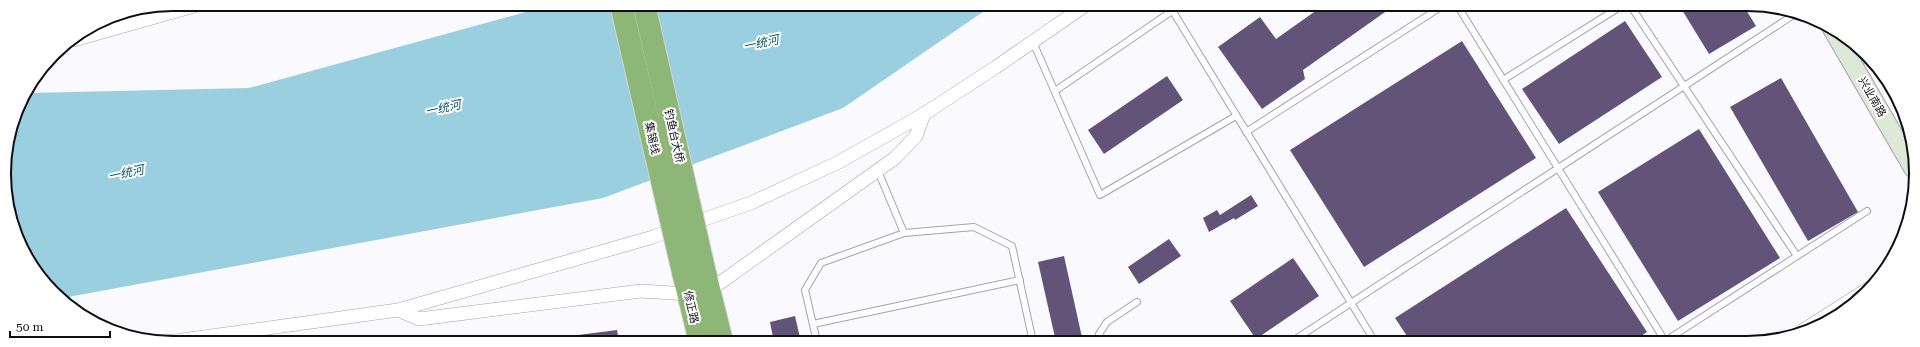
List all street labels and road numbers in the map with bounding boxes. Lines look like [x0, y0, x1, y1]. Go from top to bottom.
street label: 兴业南路 [1855, 75, 1889, 119]
street label: 钓鱼台大桥 [661, 108, 687, 164]
street label: 集锡线 [642, 120, 662, 156]
street label: 修正路 [681, 289, 701, 325]

